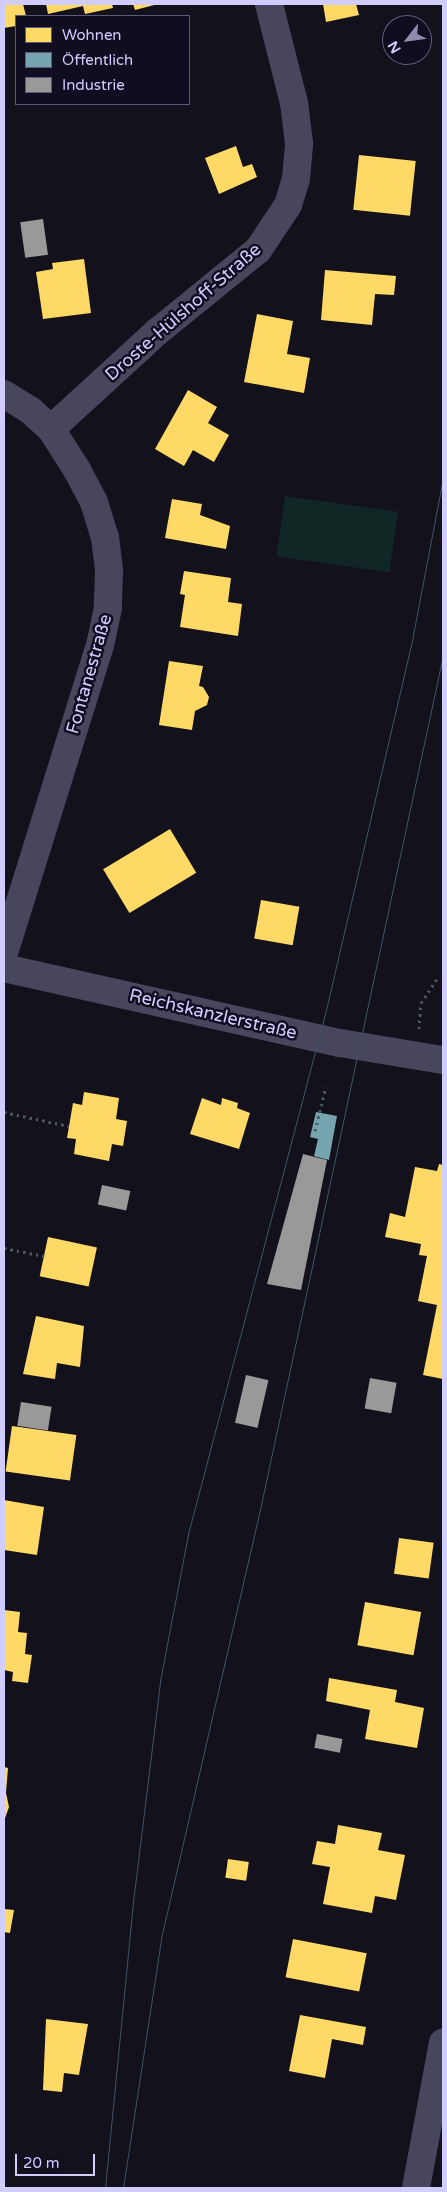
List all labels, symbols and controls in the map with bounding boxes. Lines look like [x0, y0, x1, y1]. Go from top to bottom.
legend [15, 15, 190, 105]
north arrow [382, 15, 432, 65]
text: Wohnen [62, 26, 122, 44]
text: N [384, 38, 405, 56]
text: Öffentlich [62, 51, 133, 69]
text: Industrie [62, 76, 125, 94]
street label: Droste-Hülshoff-Straße [101, 239, 265, 385]
street label: Fontanestraße [62, 612, 116, 736]
street label: Reichskanzlerstraße [127, 984, 299, 1044]
scale bar [18, 2144, 98, 2176]
text: 20 m [23, 2154, 60, 2172]

